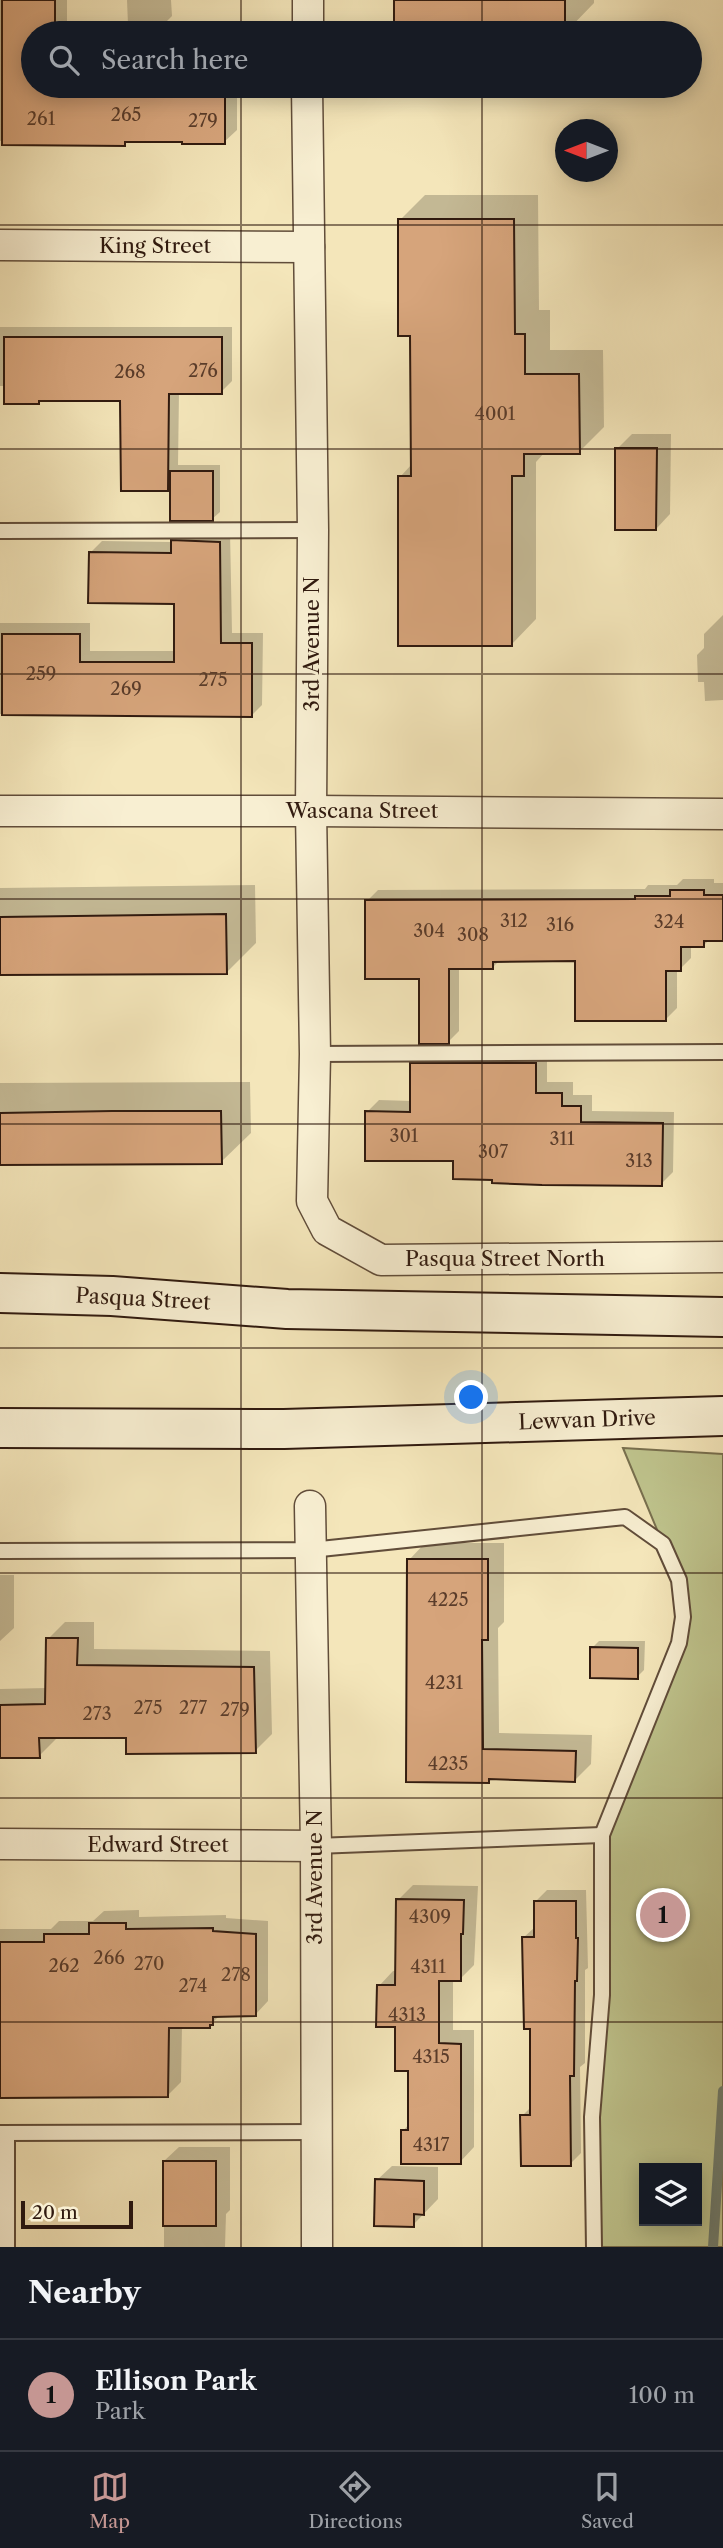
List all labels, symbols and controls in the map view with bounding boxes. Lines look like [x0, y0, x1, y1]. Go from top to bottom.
search box [21, 21, 702, 98]
icon: search [45, 41, 83, 79]
text: Search here [101, 44, 248, 76]
house number: 265 [111, 104, 141, 126]
house number: 261 [27, 108, 56, 130]
house number: 279 [188, 110, 218, 132]
north arrow [555, 119, 618, 182]
street label: King Street [99, 233, 212, 258]
house number: 276 [188, 360, 218, 382]
house number: 268 [114, 361, 146, 383]
house number: 4001 [475, 403, 516, 425]
street label: 3rd Avenue N [299, 576, 324, 712]
house number: 259 [26, 663, 56, 685]
house number: 275 [199, 669, 227, 691]
house number: 269 [110, 678, 142, 700]
street label: Wascana Street [285, 798, 439, 823]
house number: 312 [500, 910, 528, 932]
house number: 324 [654, 911, 684, 933]
house number: 316 [546, 914, 574, 936]
house number: 304 [413, 920, 445, 942]
house number: 308 [457, 924, 489, 946]
house number: 301 [390, 1125, 419, 1147]
house number: 311 [549, 1128, 575, 1150]
house number: 307 [478, 1141, 508, 1163]
house number: 313 [625, 1150, 653, 1172]
street label: Pasqua Street North [405, 1246, 605, 1271]
street label: Pasqua Street [75, 1282, 212, 1315]
your location [454, 1380, 488, 1414]
street label: Lewvan Drive [518, 1405, 656, 1434]
house number: 4225 [428, 1589, 468, 1611]
house number: 4231 [425, 1672, 464, 1694]
house number: 275 [134, 1697, 162, 1719]
house number: 277 [179, 1697, 207, 1719]
house number: 279 [220, 1699, 250, 1721]
house number: 273 [82, 1703, 112, 1725]
house number: 4235 [428, 1753, 468, 1775]
street label: 3rd Avenue N [302, 1809, 327, 1945]
street label: Edward Street [87, 1832, 229, 1857]
pin: 1 [640, 1889, 686, 1941]
house number: 4309 [409, 1906, 451, 1928]
house number: 266 [93, 1947, 125, 1969]
house number: 270 [134, 1953, 164, 1975]
house number: 262 [48, 1955, 80, 1977]
house number: 4311 [410, 1956, 446, 1978]
house number: 278 [221, 1964, 251, 1986]
house number: 274 [178, 1975, 208, 1997]
house number: 4313 [388, 2004, 426, 2026]
house number: 4315 [412, 2046, 450, 2068]
house number: 4317 [413, 2134, 450, 2156]
map controls [639, 2163, 702, 2226]
button: layers [639, 2163, 702, 2226]
scale bar [21, 2198, 133, 2230]
text: 20 m [32, 2201, 78, 2224]
text: Nearby [28, 2274, 141, 2311]
text: Ellison Park [95, 2365, 257, 2397]
text: 1 [46, 2381, 56, 2409]
text: 100 m [629, 2381, 695, 2409]
text: Park [95, 2397, 145, 2425]
tab: Map [89, 2468, 130, 2533]
tab: Directions [309, 2468, 402, 2533]
tab: Saved [581, 2468, 634, 2533]

